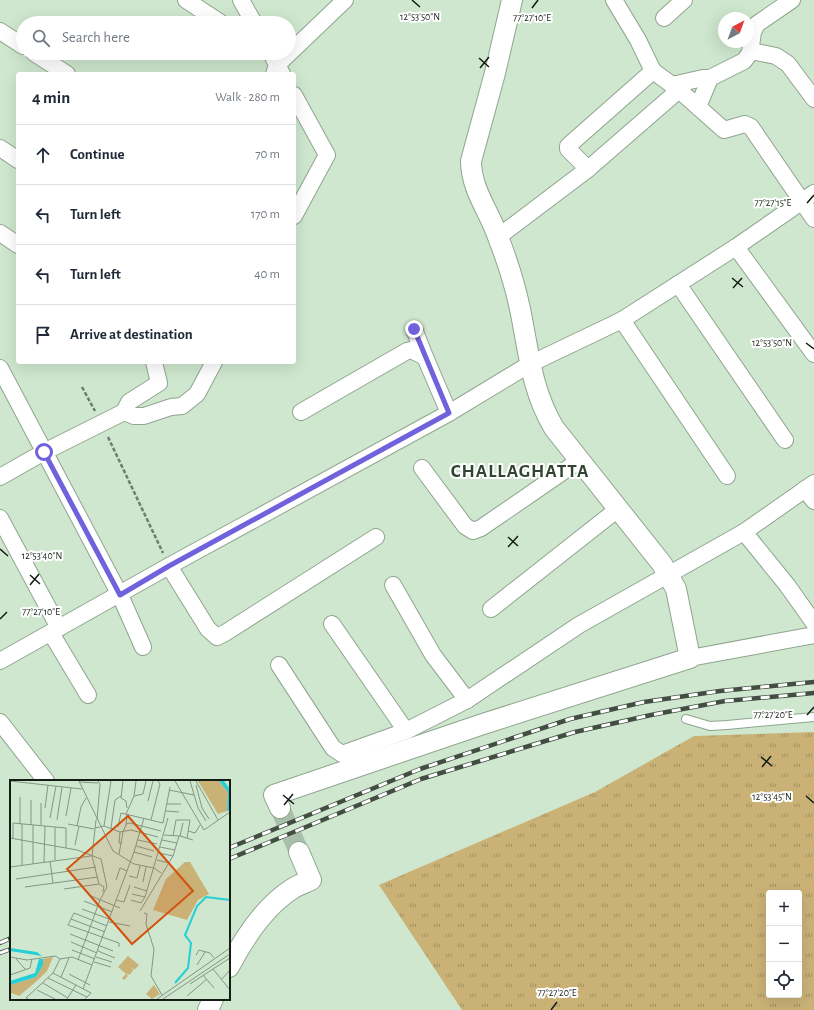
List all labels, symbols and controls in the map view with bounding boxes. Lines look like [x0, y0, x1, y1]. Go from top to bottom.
text: 12°53'50"N [400, 12, 440, 22]
north arrow [718, 12, 754, 48]
text: 77°27'10"E [513, 13, 551, 23]
search box [16, 16, 296, 60]
icon: search [30, 27, 52, 49]
text: Search here [62, 30, 130, 45]
text: 4 min [32, 89, 70, 106]
text: Walk · 280 m [215, 91, 280, 104]
icon: ahead [32, 144, 54, 166]
text: Continue [70, 147, 125, 162]
text: 70 m [255, 148, 280, 161]
text: 77°27'15"E [755, 198, 792, 208]
icon: left [32, 204, 54, 226]
text: Turn left [70, 207, 121, 222]
text: 170 m [251, 208, 280, 221]
icon: left [32, 264, 54, 286]
text: Turn left [70, 267, 121, 282]
text: 40 m [254, 268, 280, 281]
route end [405, 320, 423, 338]
icon: arrive [32, 324, 54, 346]
text: Arrive at destination [70, 327, 193, 342]
text: 12°53'50"N [752, 338, 792, 348]
route start [35, 443, 53, 461]
district label: CHALLAGHATTA [451, 462, 589, 481]
text: 12°53'40"N [22, 551, 62, 561]
text: 77°27'10"E [22, 607, 60, 617]
text: 77°27'20"E [753, 710, 793, 720]
inset map [10, 780, 230, 1000]
text: 12°53'45"N [752, 792, 792, 802]
map controls [766, 890, 802, 998]
button: + [766, 890, 802, 926]
button: − [766, 926, 802, 962]
button: locate [766, 962, 802, 998]
text: 77°27'20"E [537, 988, 577, 998]

